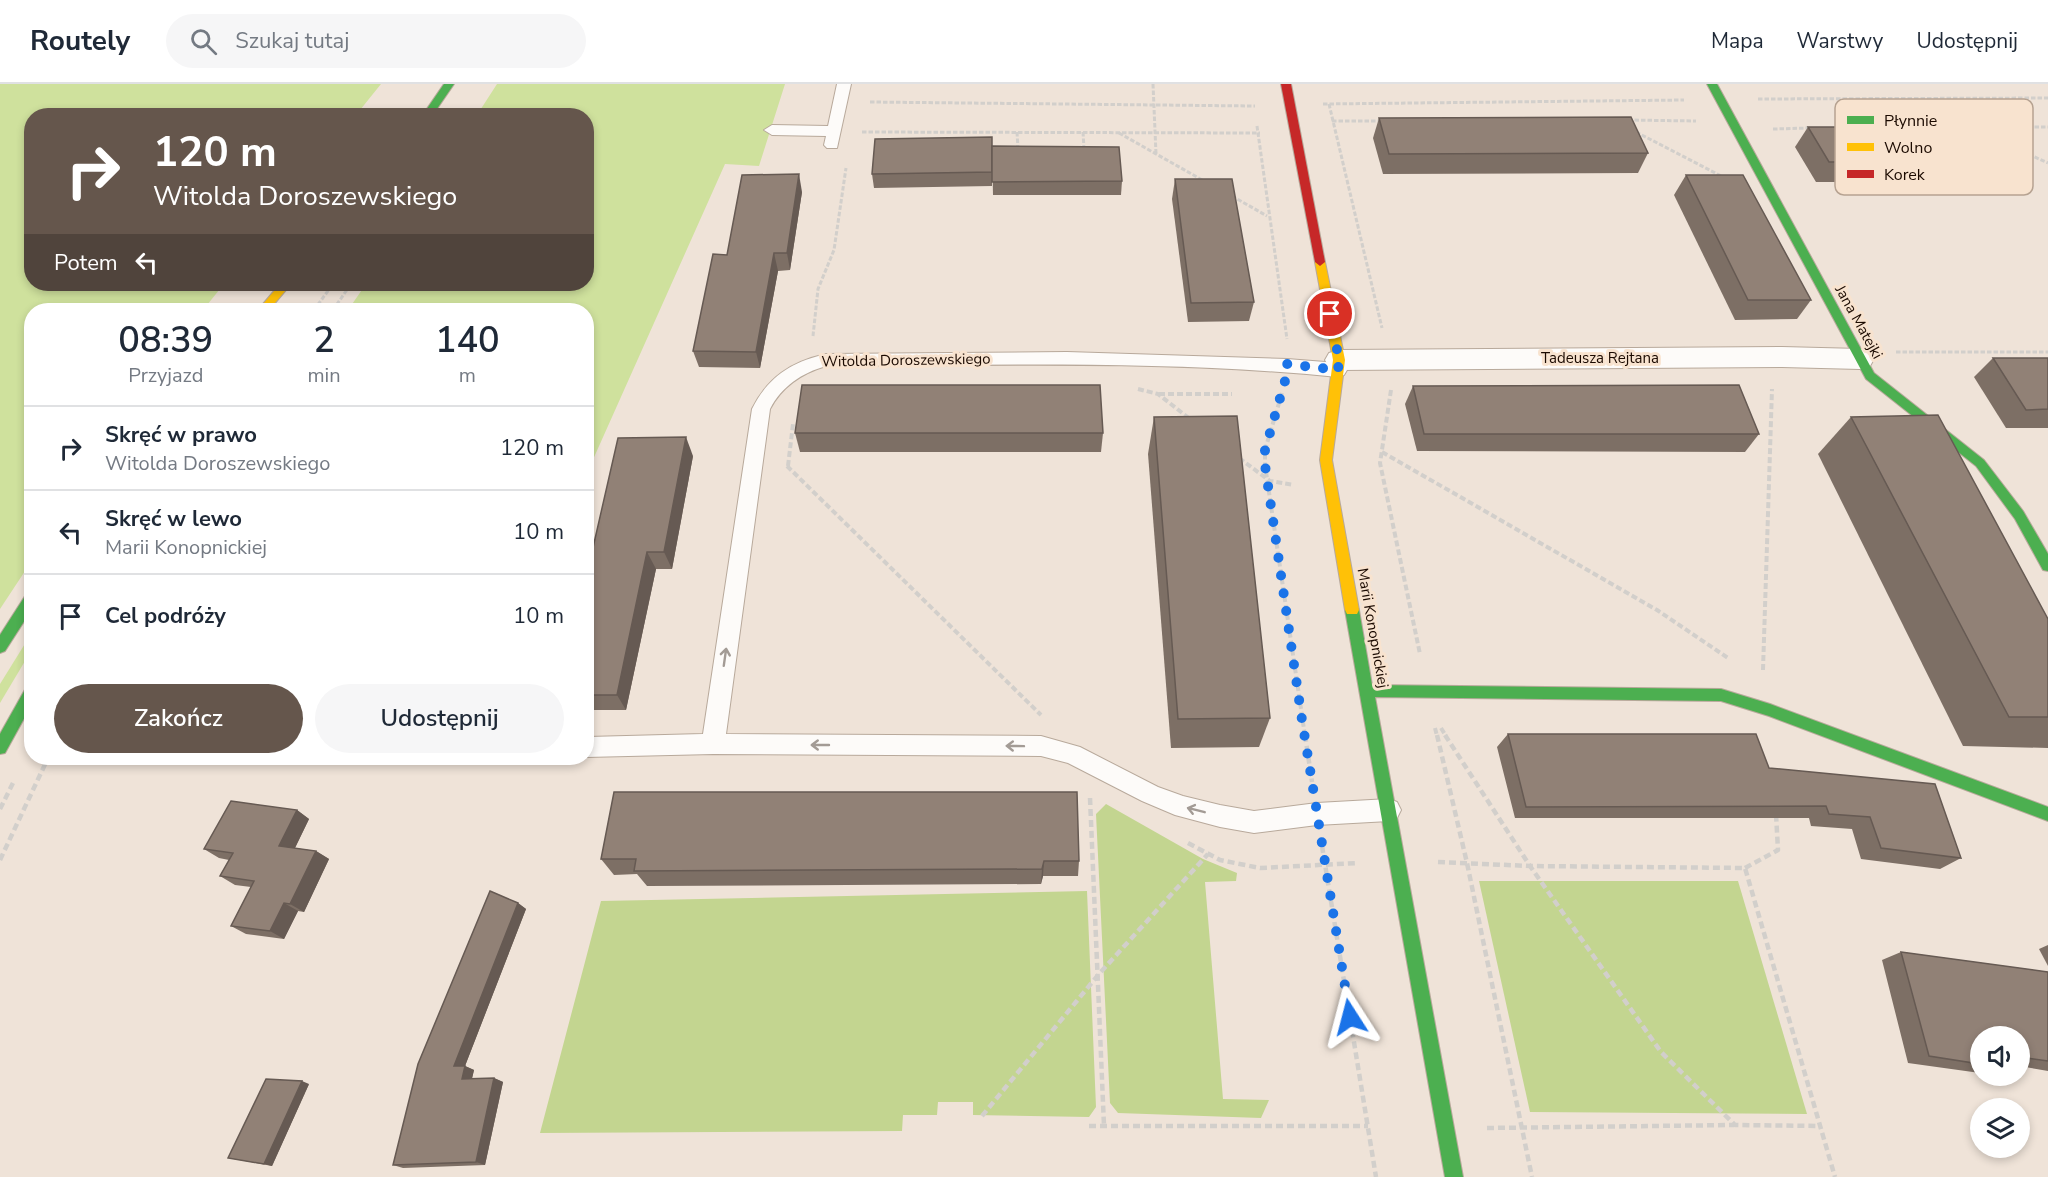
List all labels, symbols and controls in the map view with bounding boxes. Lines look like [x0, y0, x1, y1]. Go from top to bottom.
search box [166, 14, 586, 68]
text: Routely [30, 22, 130, 60]
icon: search [187, 25, 220, 58]
text: Szukaj tutaj [235, 26, 349, 56]
text: Mapa [1711, 27, 1764, 55]
text: Warstwy [1797, 27, 1883, 55]
text: Udostępnij [1916, 27, 2018, 55]
legend [1835, 99, 2033, 195]
text: Płynnie [1884, 110, 1937, 132]
text: 120 m [153, 124, 277, 181]
icon: right [54, 132, 132, 210]
text: Wolno [1884, 137, 1932, 159]
text: Korek [1884, 164, 1926, 186]
text: Witolda Doroszewskiego [153, 178, 457, 215]
icon: left [130, 246, 163, 279]
text: Potem [54, 248, 118, 278]
street label: Jana Matejki [1830, 281, 1888, 363]
pin [1304, 288, 1355, 339]
icon: arrive [1313, 297, 1346, 330]
text: 08:39 [118, 316, 213, 365]
text: 2 [313, 316, 335, 365]
text: 140 [435, 316, 500, 365]
street label: Tadeusza Rejtana [1541, 348, 1659, 368]
street label: Witolda Doroszewskiego [821, 349, 991, 371]
text: Przyjazd [128, 362, 203, 389]
text: min [308, 362, 341, 389]
text: m [459, 362, 476, 389]
text: Skręć w prawo [105, 420, 257, 450]
icon: right [54, 432, 87, 465]
text: 120 m [500, 433, 564, 463]
text: Witolda Doroszewskiego [105, 450, 330, 477]
text: Skręć w lewo [105, 504, 242, 534]
icon: left [54, 516, 87, 549]
text: 10 m [513, 517, 564, 547]
text: Marii Konopnickiej [105, 534, 267, 561]
street label: Marii Konopnickiej [1353, 566, 1393, 690]
icon: arrive [54, 600, 87, 633]
text: Cel podróży [105, 601, 226, 631]
text: 10 m [513, 601, 564, 631]
one-way arrow [720, 648, 731, 667]
button: Zakończ [54, 684, 303, 753]
button: Udostępnij [315, 684, 564, 753]
one-way arrow [810, 739, 830, 751]
one-way arrow [1005, 740, 1025, 751]
one-way arrow [1187, 804, 1206, 816]
position arrow [1318, 985, 1382, 1049]
map controls [1970, 1026, 2030, 1158]
button: sound [1970, 1026, 2030, 1086]
button: layers [1970, 1098, 2030, 1158]

